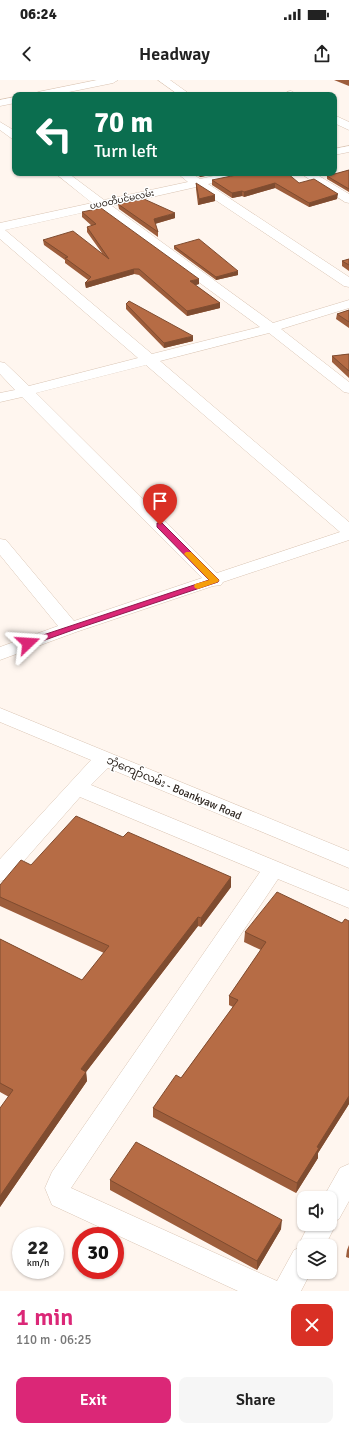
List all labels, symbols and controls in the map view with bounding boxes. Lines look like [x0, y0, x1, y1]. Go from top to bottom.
text: 06:24 [20, 5, 57, 23]
icon: back [16, 43, 38, 65]
text: Headway [139, 43, 210, 65]
icon: share [311, 43, 333, 65]
text: 70 m [94, 106, 153, 140]
icon: left [28, 108, 80, 160]
text: Turn left [94, 140, 157, 162]
street label: ပပဝတီပင်မလမ်း [88, 186, 155, 212]
pin [143, 484, 177, 525]
icon: arrive [149, 490, 171, 512]
position arrow [7.0, 622, 49.0, 664]
street label: ဘုံကျော်လမ်း - Boankyaw Road [104, 753, 244, 824]
map controls [297, 1191, 337, 1279]
button: sound [297, 1191, 337, 1231]
speed limit sign: 30 [72, 1227, 124, 1279]
text: 22 [27, 1235, 49, 1260]
button: layers [297, 1239, 337, 1279]
text: km/h [27, 1257, 49, 1269]
text: 1 min [16, 1302, 73, 1332]
button: close [291, 1304, 333, 1346]
text: 110 m · 06:25 [16, 1332, 92, 1348]
button: Exit [16, 1377, 171, 1423]
button: Share [179, 1377, 333, 1423]

